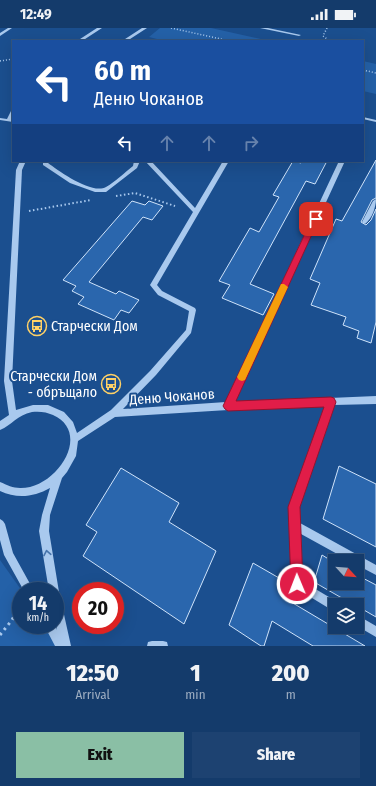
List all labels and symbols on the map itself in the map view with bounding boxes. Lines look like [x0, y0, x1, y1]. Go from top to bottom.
pin [299, 202, 333, 236]
bus stop icon: Старчески Дом [26, 315, 48, 337]
place label: Старчески Дом [51, 318, 138, 335]
place label: Старчески Дом - обръщало [10, 368, 97, 401]
bus stop icon: Старчески Дом - обръщало [100, 373, 122, 395]
street label: Деню Чоканов [128, 386, 215, 409]
one-way arrow [44, 549, 52, 556]
north arrow [328, 554, 364, 590]
position arrow [276, 563, 318, 605]
speed limit sign: 20 [72, 582, 124, 634]

